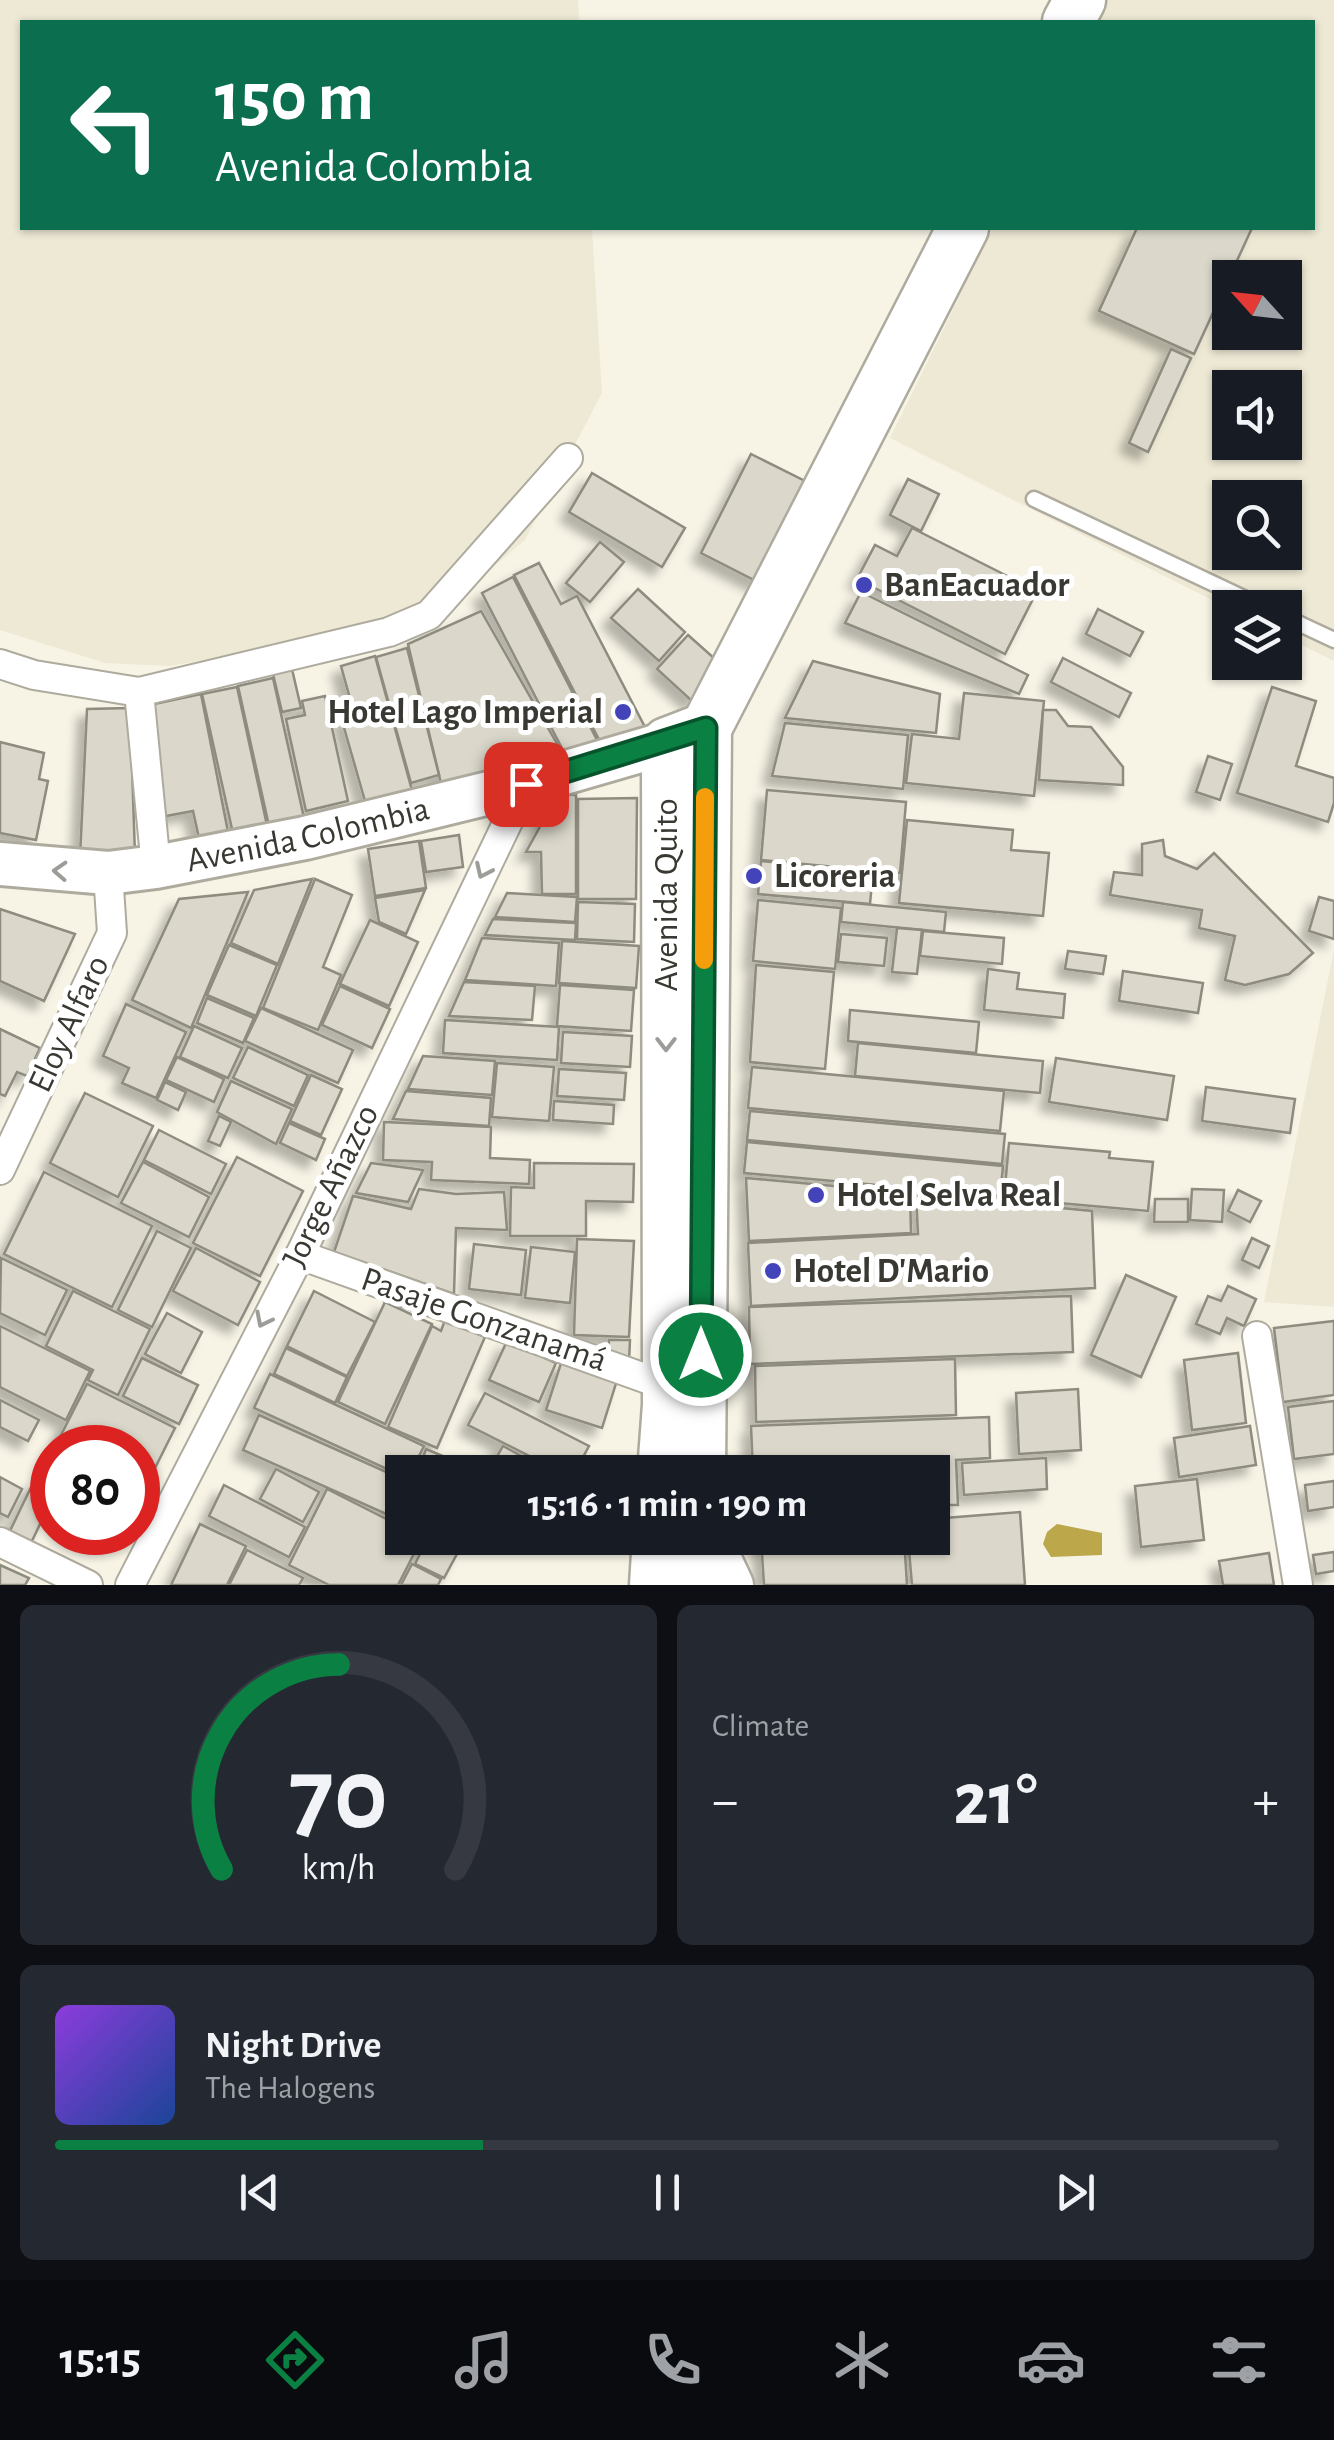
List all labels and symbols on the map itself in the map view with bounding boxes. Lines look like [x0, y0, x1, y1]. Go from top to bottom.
north arrow [1212, 260, 1302, 350]
place label: BanEacuador [884, 568, 1069, 603]
marker: BanEacuador [853, 574, 875, 596]
place label: Hotel Lago Imperial [327, 695, 603, 730]
marker: Hotel Lago Imperial [612, 701, 634, 723]
pin [484, 742, 569, 827]
street label: Avenida Colombia [184, 791, 433, 878]
street label: Avenida Quito [649, 798, 684, 992]
place label: Licoreria [774, 859, 896, 894]
one-way arrow [52, 861, 68, 882]
one-way arrow [475, 861, 495, 879]
marker: Licoreria [743, 865, 765, 887]
street label: Eloy Alfaro [22, 950, 116, 1098]
one-way arrow [655, 1036, 677, 1052]
street label: Jorge Añazco [277, 1099, 385, 1273]
place label: Hotel Selva Real [836, 1178, 1061, 1213]
marker: Hotel Selva Real [805, 1184, 827, 1206]
place label: Hotel D'Mario [793, 1254, 989, 1289]
marker: Hotel D'Mario [762, 1260, 784, 1282]
street label: Pasaje Gonzanamá [357, 1262, 611, 1378]
position arrow [649, 1303, 753, 1407]
one-way arrow [256, 1310, 275, 1328]
speed limit sign: 80 [30, 1425, 160, 1555]

